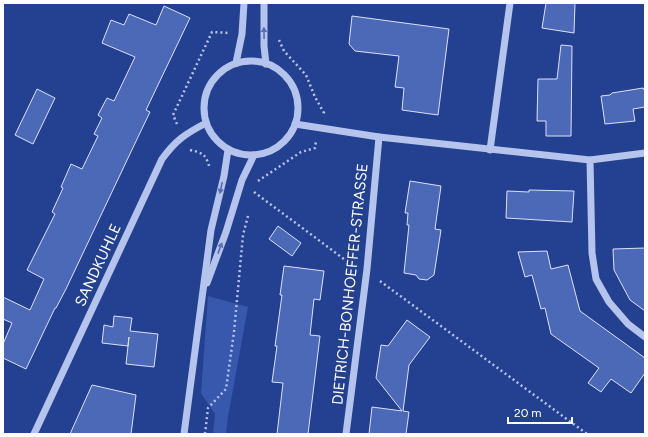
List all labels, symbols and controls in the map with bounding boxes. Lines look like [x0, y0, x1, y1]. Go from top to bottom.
one-way arrow [261, 26, 267, 39]
street label: DIETRICH-BONHOEFFER-STRASSE [328, 162, 372, 406]
one-way arrow [218, 182, 224, 194]
street label: SANDKUHLE [71, 221, 125, 309]
one-way arrow [217, 242, 223, 254]
scale bar [508, 399, 572, 425]
text: 20 m [514, 406, 542, 420]

